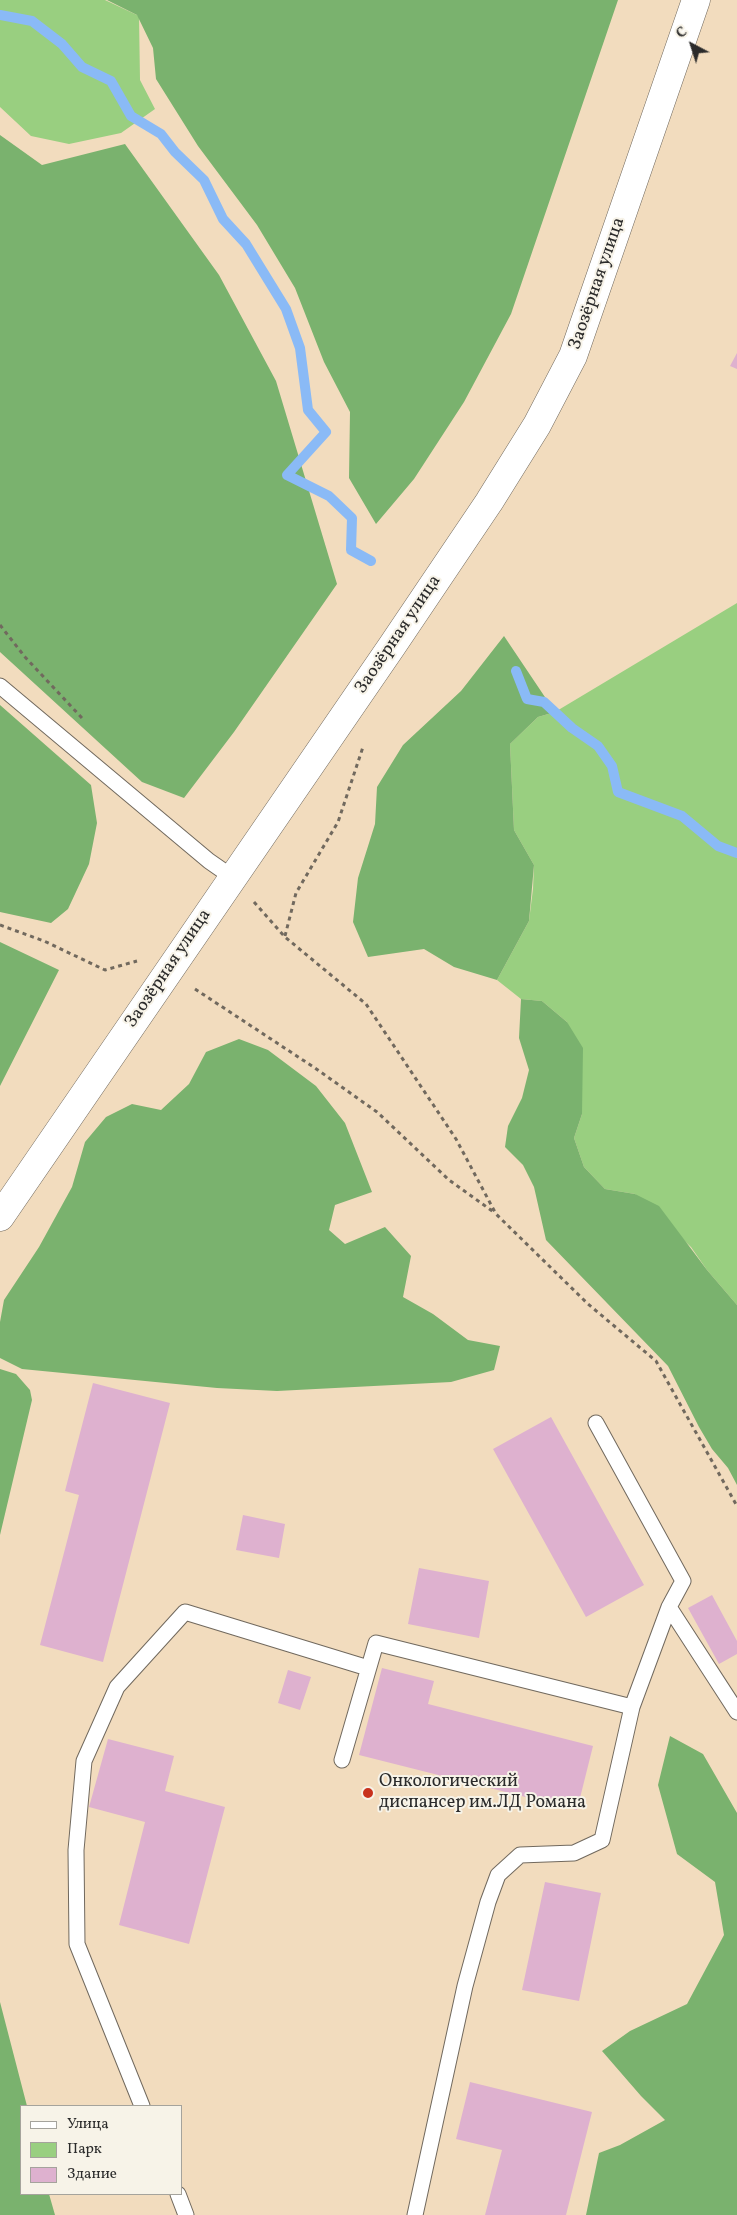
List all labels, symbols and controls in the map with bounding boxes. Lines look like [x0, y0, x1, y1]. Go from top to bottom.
north arrow [667, 20, 717, 70]
text: С [672, 23, 692, 43]
street label: Заозёрная улица [565, 215, 631, 353]
street label: Заозёрная улица [351, 572, 447, 698]
street label: Заозёрная улица [121, 906, 217, 1032]
place label: Онкологический диспансер им.ЛД Романа [379, 1772, 586, 1815]
marker: Онкологический диспансер им.ЛД Романа [361, 1786, 375, 1800]
legend [20, 2105, 182, 2195]
text: Улица [67, 2114, 109, 2135]
text: Парк [67, 2139, 102, 2160]
text: Здание [67, 2164, 117, 2185]

